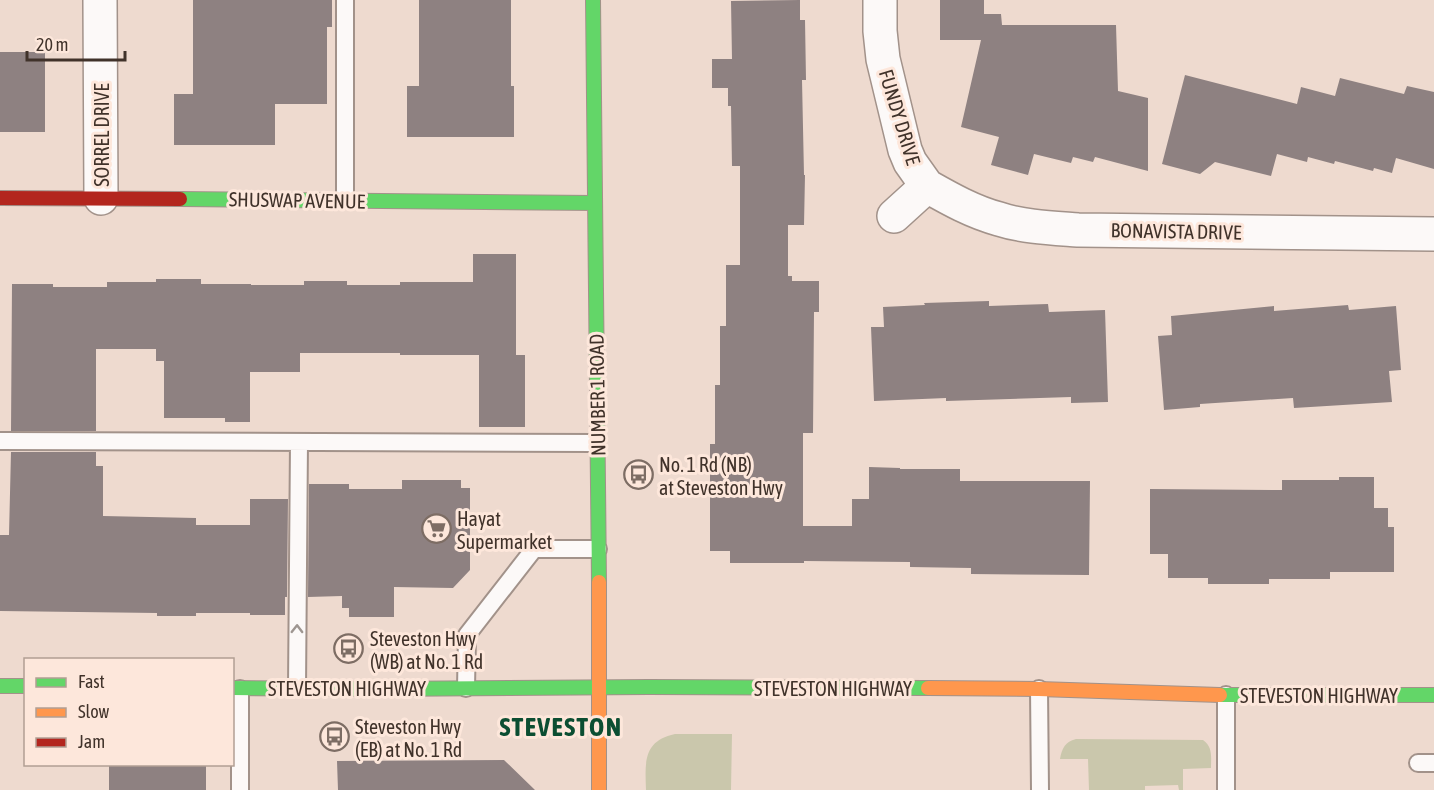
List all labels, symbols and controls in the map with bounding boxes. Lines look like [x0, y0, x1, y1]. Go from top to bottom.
scale bar [27, 24, 124, 62]
text: 20 m [36, 34, 68, 55]
street label: FUNDY DRIVE [875, 67, 926, 168]
street label: SORREL DRIVE [90, 83, 113, 187]
street label: SHUSWAP AVENUE [229, 187, 366, 213]
street label: BONAVISTA DRIVE [1110, 218, 1242, 244]
street label: NUMBER 1 ROAD [584, 334, 610, 456]
place label: No. 1 Rd (NB) at Steveston Hwy [659, 453, 783, 499]
bus stop icon: No. 1 Rd (NB) at Steveston Hwy [622, 459, 654, 491]
place label: Hayat Supermarket [457, 507, 553, 553]
supermarket icon: Hayat Supermarket [420, 513, 452, 545]
one-way arrow [291, 625, 303, 634]
place label: Steveston Hwy (WB) at No. 1 Rd [370, 627, 483, 673]
bus stop icon: Steveston Hwy (WB) at No. 1 Rd [333, 633, 365, 665]
legend [24, 658, 234, 766]
text: Fast [78, 671, 105, 692]
street label: STEVESTON HIGHWAY [268, 677, 426, 700]
street label: STEVESTON HIGHWAY [754, 677, 912, 700]
street label: STEVESTON HIGHWAY [1240, 684, 1398, 707]
text: Slow [78, 701, 109, 722]
district label: STEVESTON [499, 712, 623, 742]
place label: Steveston Hwy (EB) at No. 1 Rd [355, 715, 462, 761]
bus stop icon: Steveston Hwy (EB) at No. 1 Rd [318, 721, 350, 753]
text: Jam [78, 731, 105, 752]

